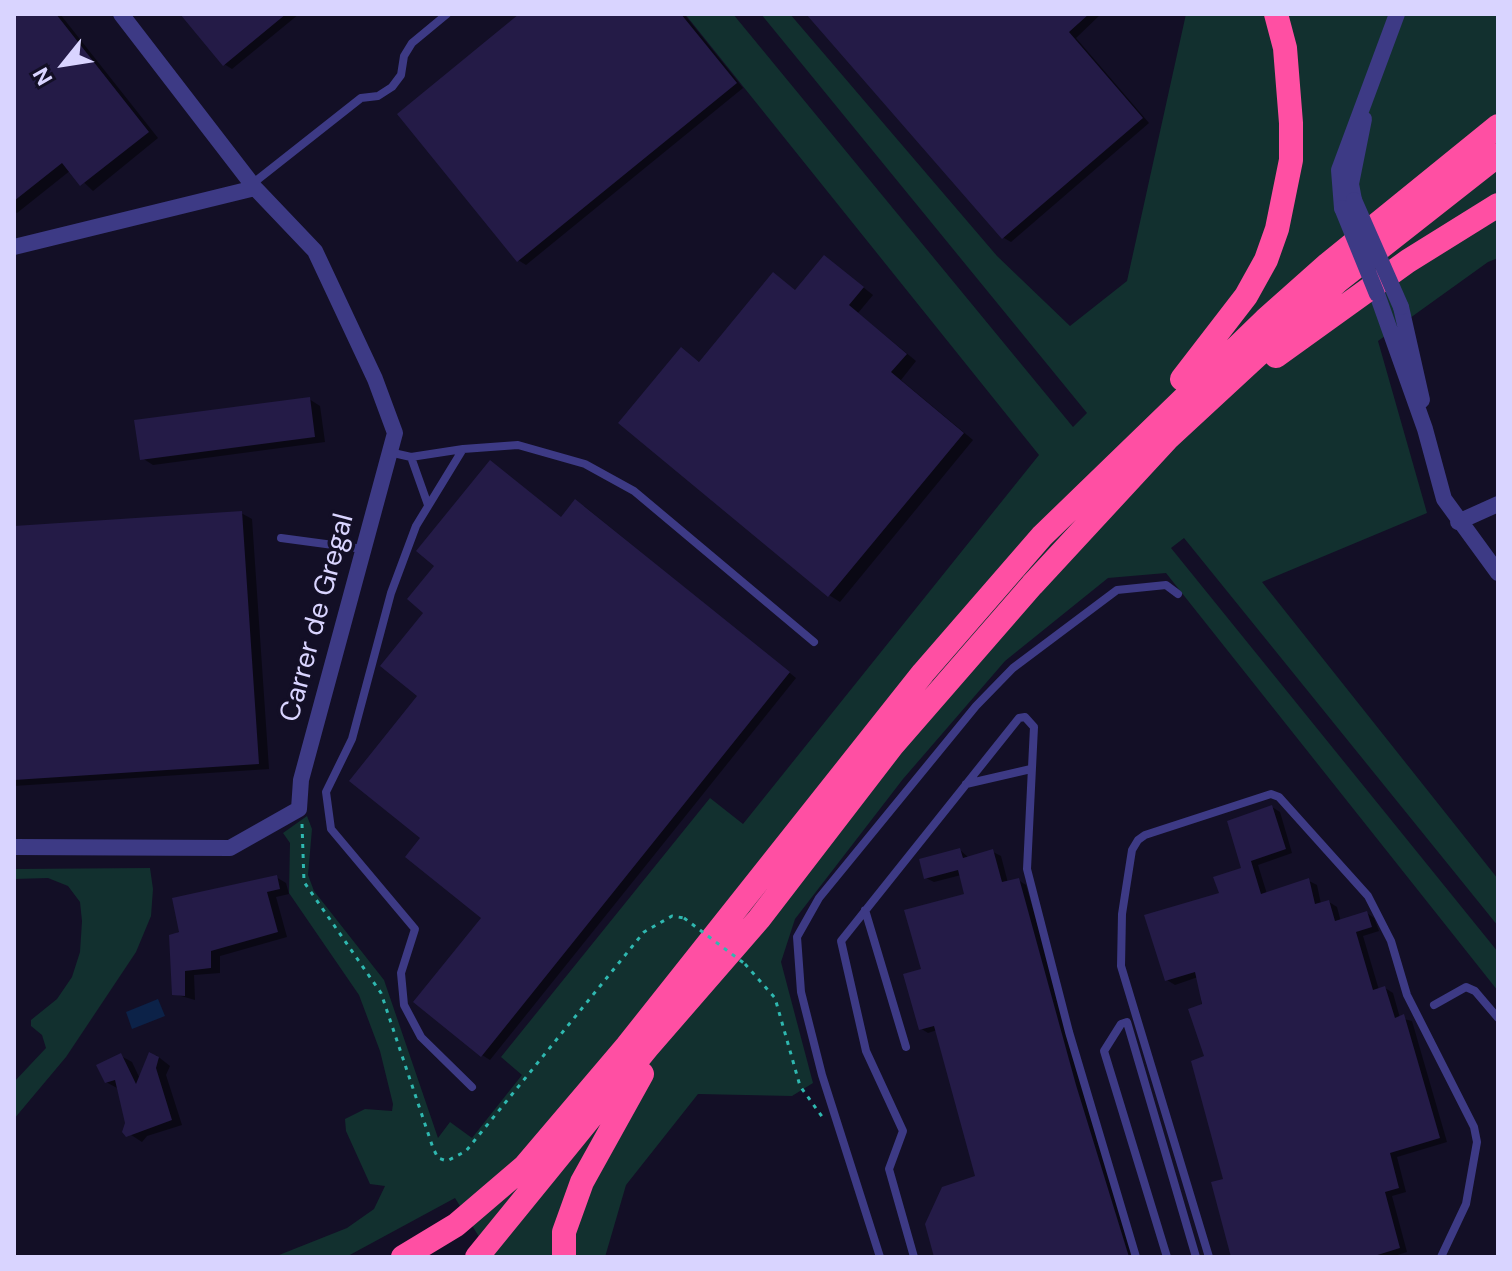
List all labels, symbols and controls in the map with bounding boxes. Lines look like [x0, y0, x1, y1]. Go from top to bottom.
north arrow [24, 24, 104, 104]
text: N [26, 62, 59, 90]
street label: Carrer de Gregal [274, 510, 362, 726]

